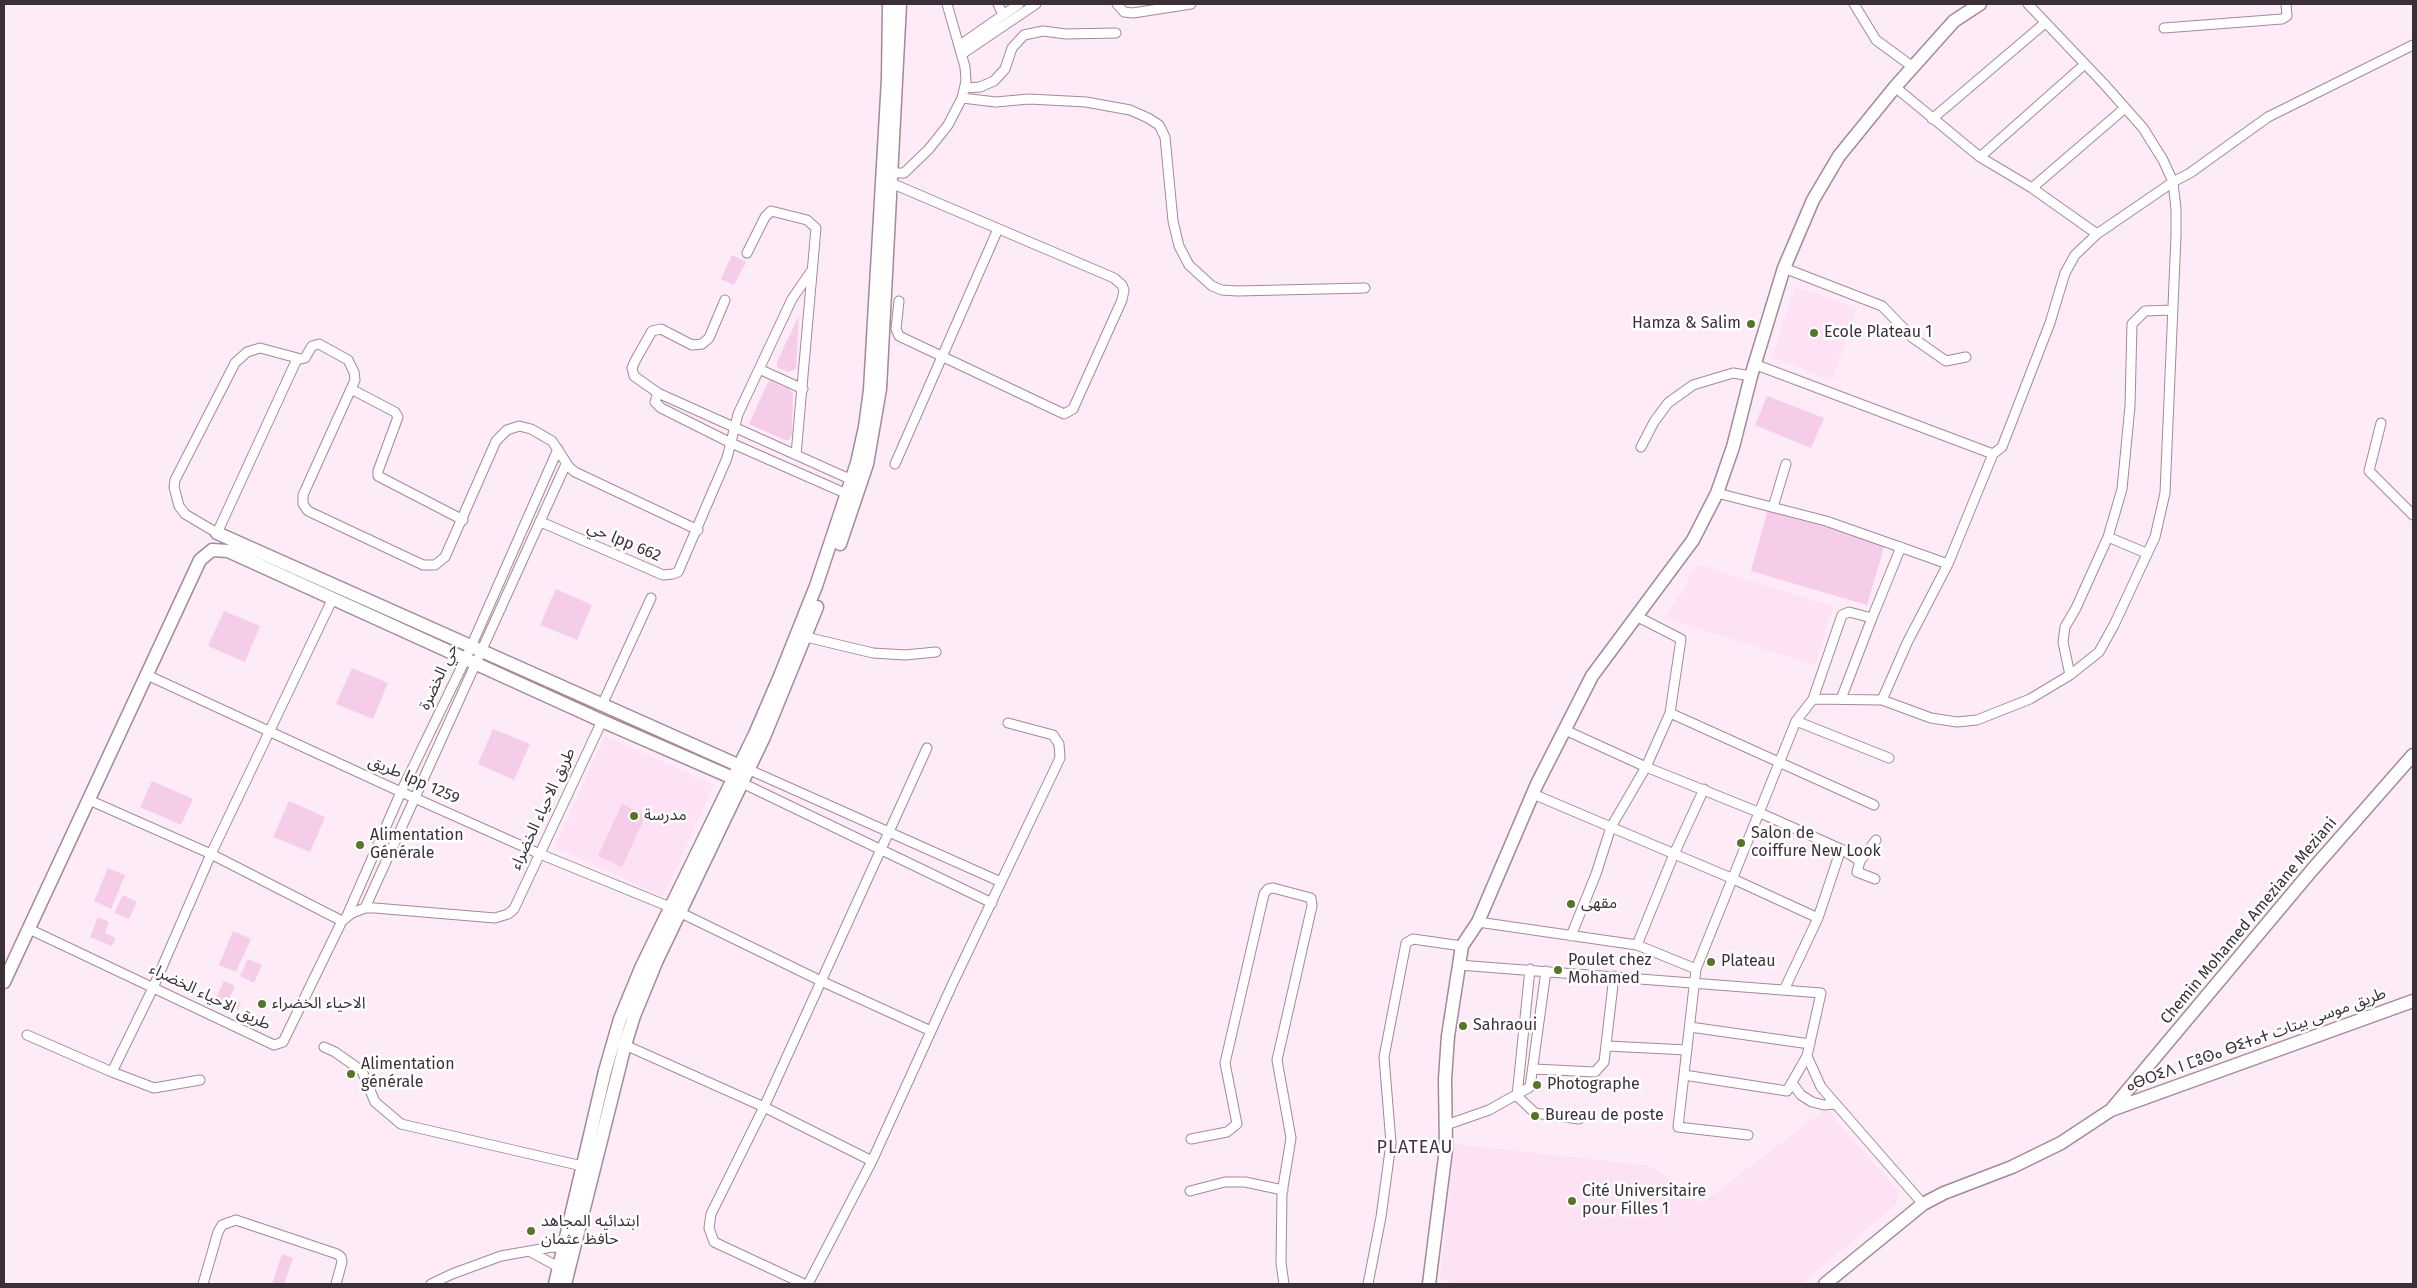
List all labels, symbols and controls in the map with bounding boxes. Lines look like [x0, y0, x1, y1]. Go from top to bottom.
place label: Hamza & Salim [1632, 314, 1741, 334]
marker: Hamza & Salim [1745, 318, 1757, 330]
place label: Ecole Plateau 1 [1824, 323, 1932, 343]
marker: Ecole Plateau 1 [1808, 327, 1820, 339]
street label: حي lpp 662 [584, 518, 664, 566]
street label: حي الخضرة [415, 641, 463, 713]
street label: طريق الاحياء الخضراء [506, 745, 580, 873]
street label: طريق lpp 1259 [366, 751, 462, 809]
place label: مدرسة [644, 806, 687, 826]
marker: مدرسة [628, 810, 640, 822]
street label: Chemin Mohamed Ameziane Meziani [2157, 814, 2341, 1028]
place label: Salon de coiffure New Look [1751, 824, 1881, 862]
place label: Alimentation Générale [370, 826, 464, 864]
marker: Salon de coiffure New Look [1735, 837, 1747, 849]
marker: Alimentation Générale [354, 839, 366, 851]
place label: مقهى [1581, 894, 1617, 914]
marker: مقهى [1565, 898, 1577, 910]
place label: Poulet chez Mohamed [1568, 951, 1651, 989]
place label: Plateau [1721, 952, 1776, 972]
marker: Plateau [1705, 956, 1717, 968]
street label: طريق الاحياء الخضراء [146, 959, 274, 1035]
marker: Poulet chez Mohamed [1552, 964, 1564, 976]
street label: ⴰⴱⵔⵉⴷ ⵏ ⵎⵓⵙⴰ ⴱⵉⵜⴰⵜ طريق موسى بيتات [2123, 984, 2389, 1096]
place label: الاحياء الخضراء [272, 994, 366, 1014]
marker: الاحياء الخضراء [256, 998, 268, 1010]
place label: Sahraoui [1473, 1016, 1537, 1036]
marker: Sahraoui [1457, 1020, 1469, 1032]
place label: Alimentation générale [361, 1055, 455, 1093]
marker: Alimentation générale [345, 1068, 357, 1080]
place label: Photographe [1547, 1075, 1640, 1095]
marker: Photographe [1531, 1079, 1543, 1091]
place label: Bureau de poste [1545, 1106, 1664, 1126]
marker: Bureau de poste [1529, 1110, 1541, 1122]
district label: PLATEAU [1376, 1137, 1454, 1159]
place label: Cité Universitaire pour Filles 1 [1582, 1182, 1706, 1220]
marker: Cité Universitaire pour Filles 1 [1566, 1195, 1578, 1207]
place label: ابتدائيه المجاهد حافظ عثمان [541, 1212, 639, 1250]
marker: ابتدائيه المجاهد حافظ عثمان [525, 1225, 537, 1237]

